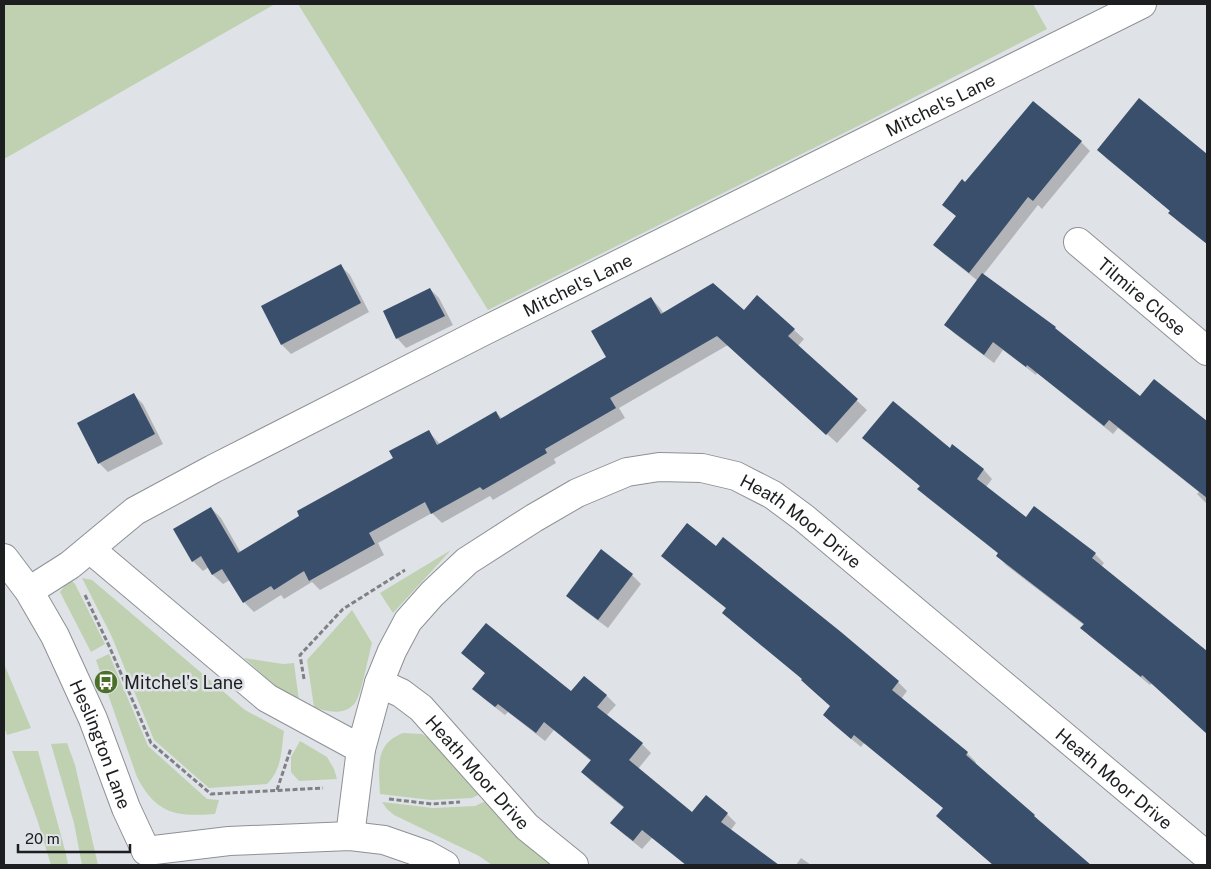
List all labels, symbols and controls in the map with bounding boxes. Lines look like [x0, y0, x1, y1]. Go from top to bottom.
street label: Mitchel's Lane [882, 68, 998, 140]
street label: Mitchel's Lane [519, 249, 635, 321]
street label: Tilmire Close [1094, 253, 1191, 339]
street label: Heath Moor Drive [737, 470, 866, 572]
bus stop icon: Mitchel's Lane [93, 669, 119, 695]
place label: Mitchel's Lane [124, 672, 243, 693]
street label: Heslington Lane [66, 676, 136, 812]
street label: Heath Moor Drive [422, 711, 534, 834]
street label: Heath Moor Drive [1052, 723, 1177, 833]
scale bar [18, 822, 130, 854]
text: 20 m [25, 830, 60, 847]

